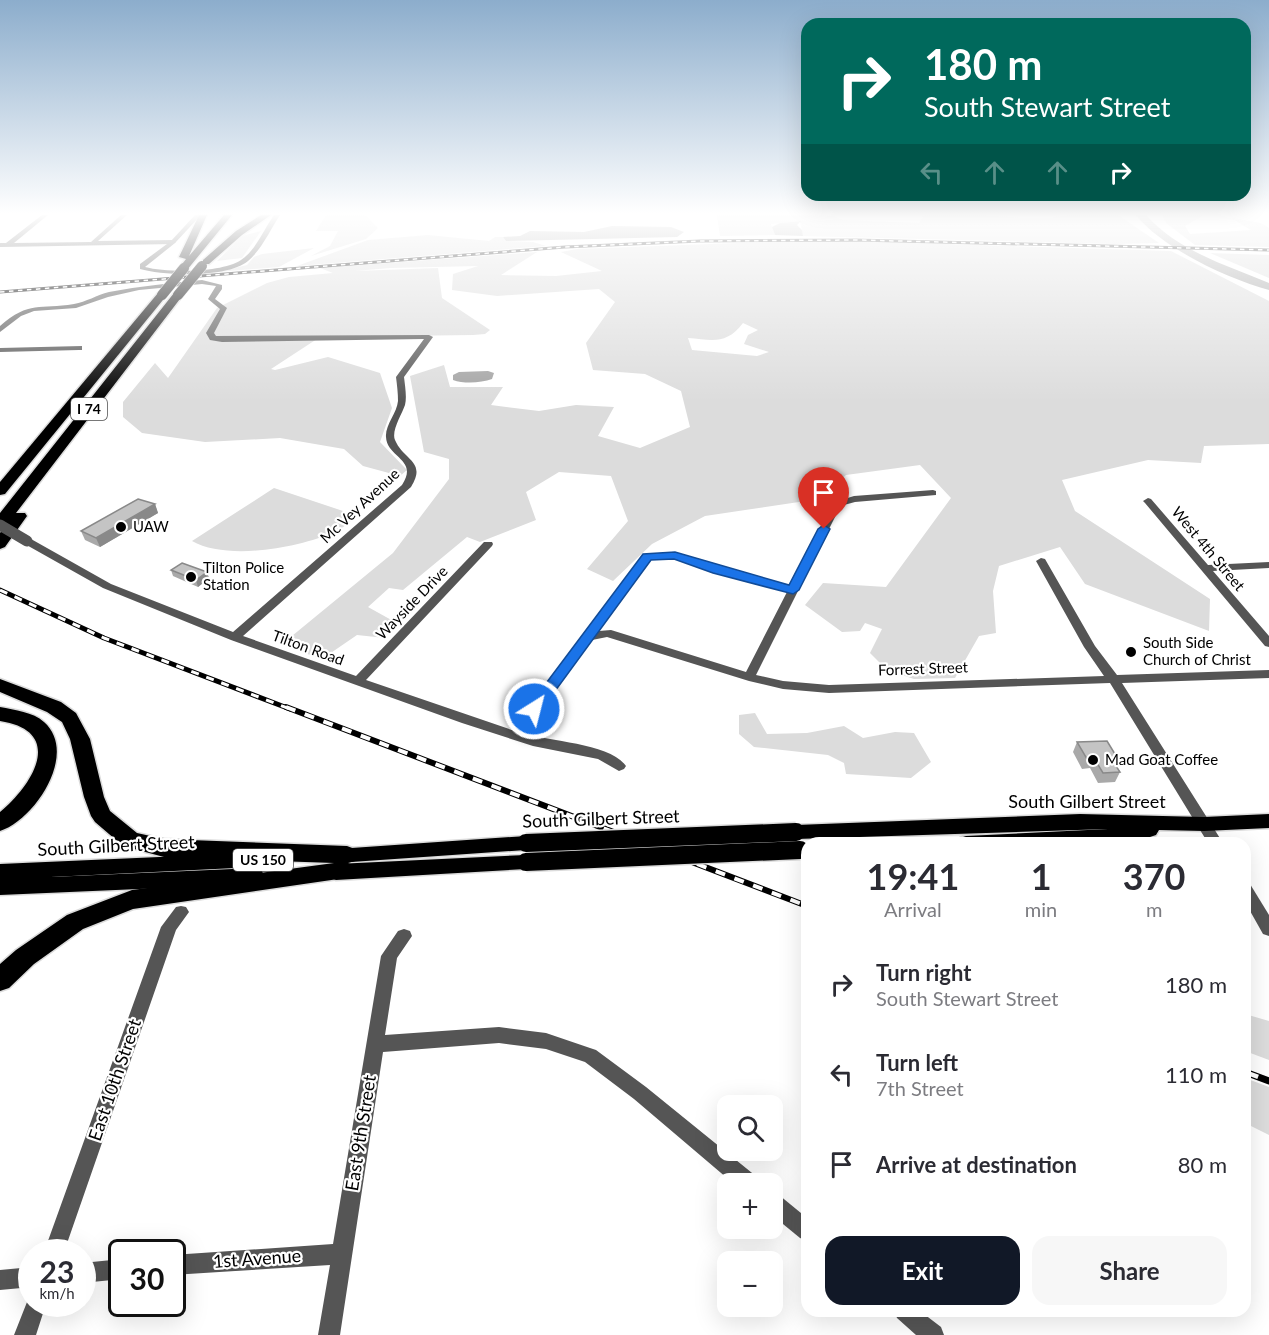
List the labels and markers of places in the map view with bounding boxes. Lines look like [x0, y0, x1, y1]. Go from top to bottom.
pin [798, 467, 849, 529]
place label: UAW [133, 517, 169, 535]
marker: UAW [114, 520, 128, 534]
place label: Tilton Police Station [203, 558, 284, 593]
marker: Tilton Police Station [184, 570, 198, 584]
place label: South Side Church of Christ [1143, 633, 1251, 668]
marker: South Side Church of Christ [1124, 645, 1138, 659]
place label: Mad Goat Coffee [1105, 750, 1218, 768]
marker: Mad Goat Coffee [1086, 753, 1100, 767]

